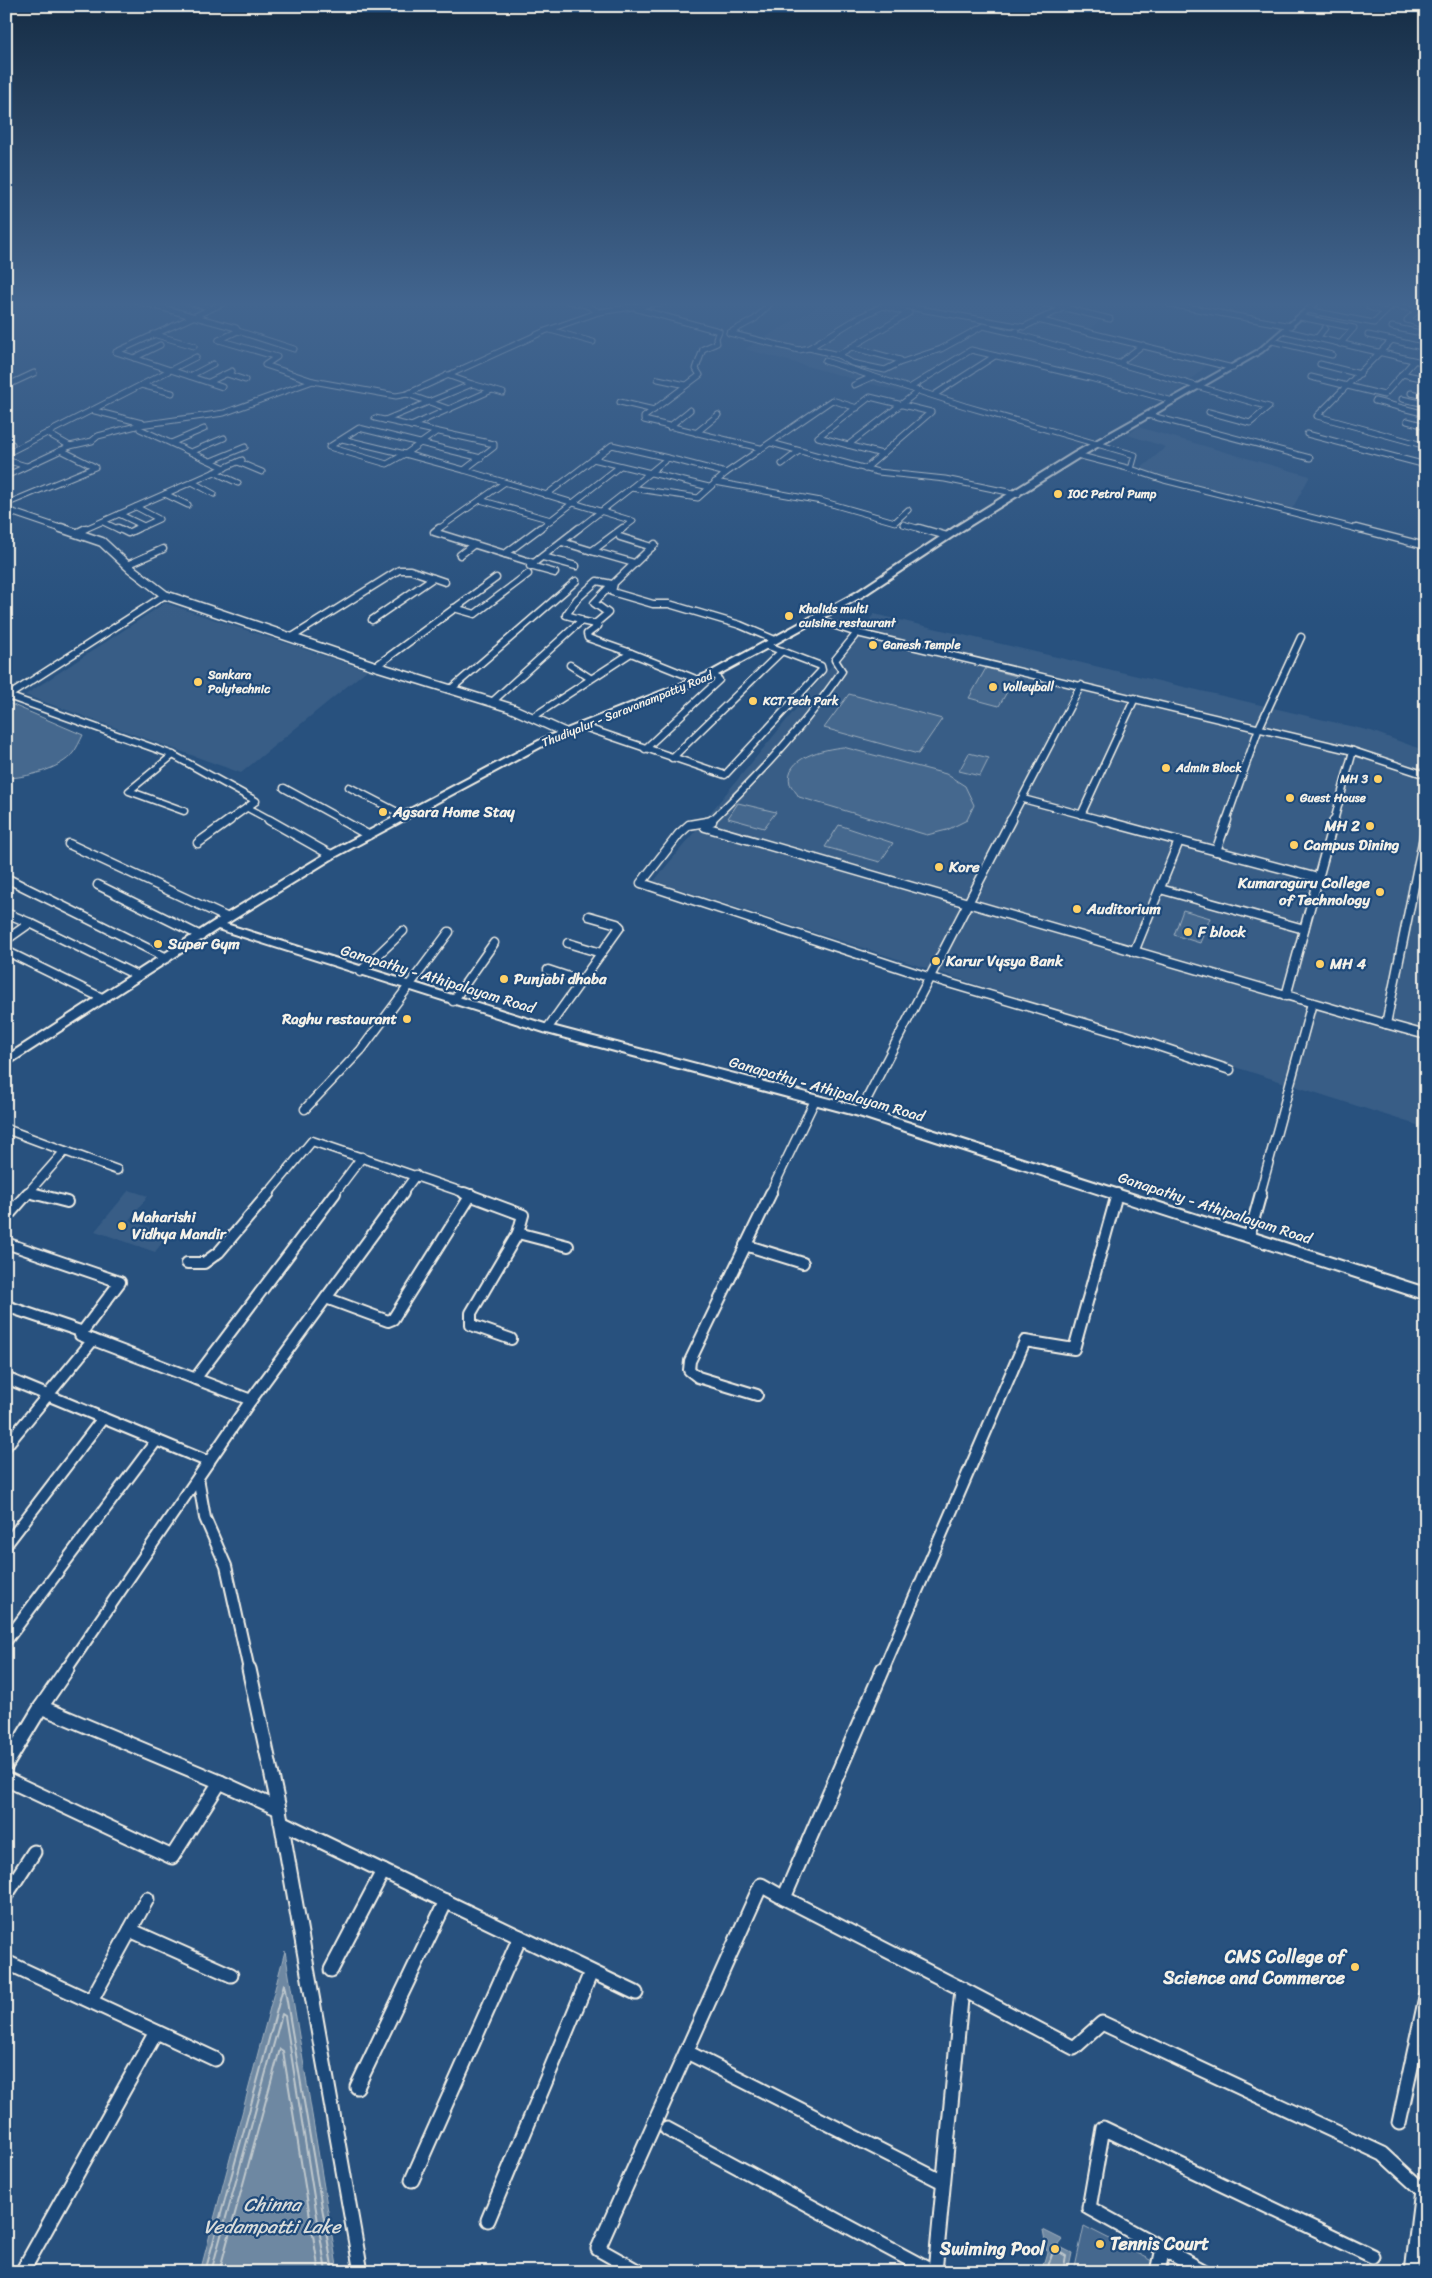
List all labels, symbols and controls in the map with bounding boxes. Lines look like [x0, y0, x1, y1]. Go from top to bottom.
place label: IOC Petrol Pump [1067, 483, 1157, 505]
marker: IOC Petrol Pump [1052, 488, 1064, 500]
place label: Khalids multi cuisine restaurant [798, 598, 897, 634]
marker: Khalids multi cuisine restaurant [783, 610, 795, 622]
place label: Ganesh Temple [882, 634, 961, 656]
marker: Ganesh Temple [867, 639, 879, 651]
place label: Sankara Polytechnic [207, 664, 271, 700]
street label: Thudiyalur - Saravanampatty Road [538, 664, 717, 753]
marker: Sankara Polytechnic [192, 676, 204, 688]
place label: Volleyball [1003, 676, 1054, 698]
marker: Volleyball [987, 681, 999, 693]
place label: KCT Tech Park [762, 690, 839, 712]
marker: KCT Tech Park [747, 695, 759, 707]
place label: Admin Block [1175, 757, 1242, 779]
marker: Admin Block [1160, 762, 1172, 774]
place label: MH 3 [1339, 768, 1368, 790]
marker: MH 3 [1372, 773, 1384, 785]
place label: Guest House [1299, 787, 1367, 809]
marker: Guest House [1284, 792, 1296, 804]
place label: Agsara Home Stay [392, 799, 515, 825]
marker: Agsara Home Stay [377, 806, 389, 818]
place label: MH 2 [1324, 813, 1360, 839]
marker: MH 2 [1364, 820, 1376, 832]
place label: Campus Dining [1303, 832, 1400, 858]
marker: Campus Dining [1288, 839, 1300, 851]
place label: Kore [948, 854, 980, 880]
marker: Kore [933, 861, 945, 873]
place label: Kumaraguru College of Technology [1237, 870, 1371, 913]
marker: Kumaraguru College of Technology [1374, 886, 1386, 898]
place label: Auditorium [1086, 896, 1161, 922]
marker: Auditorium [1071, 903, 1083, 915]
place label: F block [1197, 919, 1247, 945]
marker: F block [1182, 926, 1194, 938]
place label: Super Gym [167, 931, 240, 957]
street label: Ganapathy - Athipalayam Road [337, 937, 540, 1021]
marker: Super Gym [152, 938, 164, 950]
place label: Karur Vysya Bank [945, 948, 1064, 974]
place label: MH 4 [1329, 951, 1367, 977]
marker: Karur Vysya Bank [930, 955, 942, 967]
marker: MH 4 [1314, 958, 1326, 970]
place label: Punjabi dhaba [514, 966, 607, 992]
marker: Punjabi dhaba [498, 973, 510, 985]
place label: Raghu restaurant [281, 1006, 397, 1032]
marker: Raghu restaurant [401, 1013, 413, 1025]
street label: Ganapathy - Athipalayam Road [726, 1049, 929, 1130]
street label: Ganapathy - Athipalayam Road [1115, 1164, 1316, 1252]
place label: Maharishi Vidhya Mandir [131, 1204, 228, 1247]
marker: Maharishi Vidhya Mandir [116, 1220, 128, 1232]
place label: CMS College of Science and Commerce [1162, 1941, 1348, 1994]
marker: CMS College of Science and Commerce [1349, 1961, 1361, 1973]
water label: Chinna Vedampatti Lake [204, 2188, 342, 2243]
place label: Tennis Court [1110, 2228, 1209, 2260]
place label: Swiming Pool [939, 2233, 1046, 2265]
marker: Tennis Court [1094, 2238, 1106, 2250]
marker: Swiming Pool [1049, 2243, 1061, 2255]

